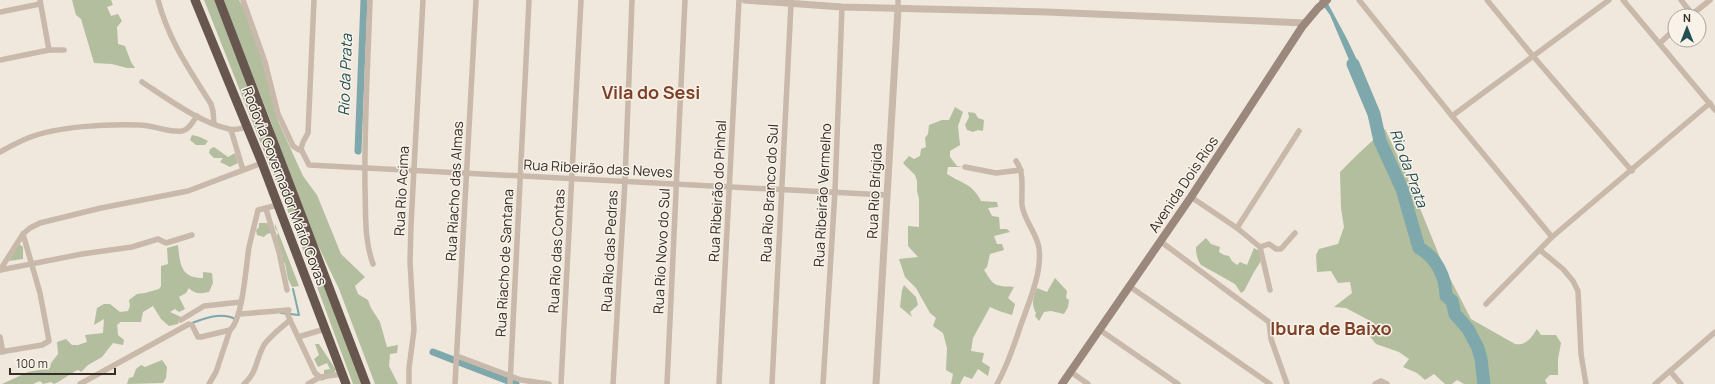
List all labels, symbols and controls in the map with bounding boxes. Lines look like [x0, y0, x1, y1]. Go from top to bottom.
north arrow [1667, 8, 1707, 48]
text: N [1683, 10, 1691, 25]
water label: Rio da Prata [333, 33, 357, 116]
district label: Vila do Sesi [602, 80, 700, 104]
street label: Rodovia Governador Mário Covas [238, 84, 332, 288]
street label: Rua Ribeirão do Pinhal [704, 120, 730, 262]
street label: Rua Riacho das Almas [441, 121, 467, 261]
street label: Rua Rio Branco do Sul [756, 123, 782, 263]
street label: Rua Ribeirão Vermelho [809, 123, 835, 267]
water label: Rio da Prata [1385, 126, 1433, 211]
street label: Avenida Dois Rios [1144, 132, 1222, 236]
street label: Rua Rio Brígida [862, 143, 886, 239]
street label: Rua Rio Acima [389, 145, 413, 237]
street label: Rua Ribeirão das Neves [523, 155, 673, 181]
street label: Rua Riacho de Santana [491, 188, 517, 338]
street label: Rua Rio das Contas [543, 188, 569, 314]
street label: Rua Rio Novo do Sul [648, 188, 674, 314]
street label: Rua Rio das Pedras [596, 190, 622, 312]
district label: Ibura de Baixo [1270, 316, 1392, 340]
scale bar [10, 350, 115, 376]
text: 100 m [16, 355, 48, 372]

